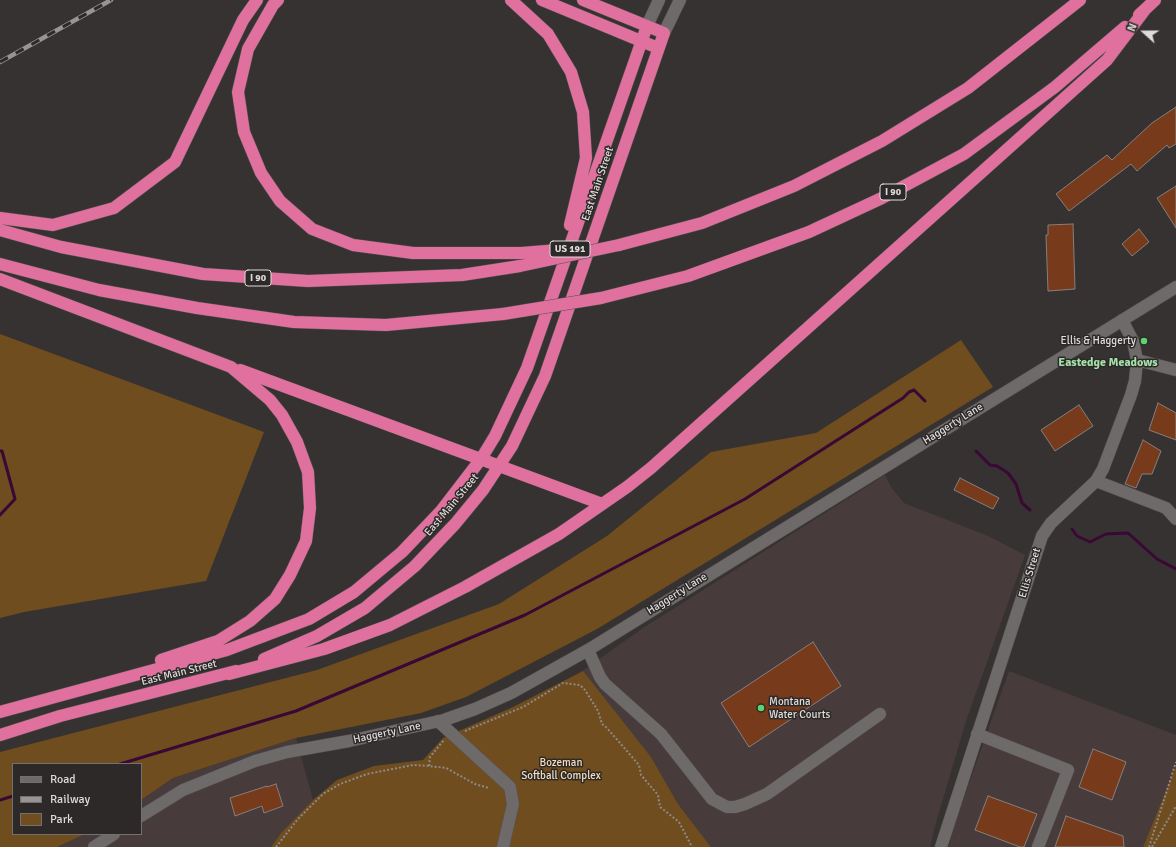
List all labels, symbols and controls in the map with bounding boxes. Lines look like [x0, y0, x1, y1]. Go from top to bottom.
north arrow [1124, 12, 1164, 52]
text: N [1125, 22, 1140, 33]
street label: East Main Street [579, 145, 617, 223]
road number: I 90 [880, 184, 906, 200]
road number: US 191 [550, 241, 590, 257]
road number: I 90 [245, 270, 271, 286]
place label: Ellis & Haggerty [1061, 334, 1136, 348]
marker: Ellis & Haggerty [1139, 336, 1149, 346]
district label: Eastedge Meadows [1058, 356, 1158, 370]
street label: Haggerty Lane [920, 400, 986, 448]
street label: East Main Street [422, 471, 482, 539]
street label: Ellis Street [1016, 546, 1044, 600]
street label: Haggerty Lane [644, 570, 710, 618]
street label: East Main Street [140, 657, 218, 689]
place label: Montana Water Courts [769, 695, 830, 721]
marker: Montana Water Courts [756, 703, 766, 713]
street label: Haggerty Lane [352, 719, 422, 747]
park label: Bozeman Softball Complex [521, 756, 601, 782]
legend [12, 763, 142, 835]
text: Road [50, 772, 76, 787]
text: Railway [50, 792, 90, 807]
text: Park [50, 812, 73, 827]

